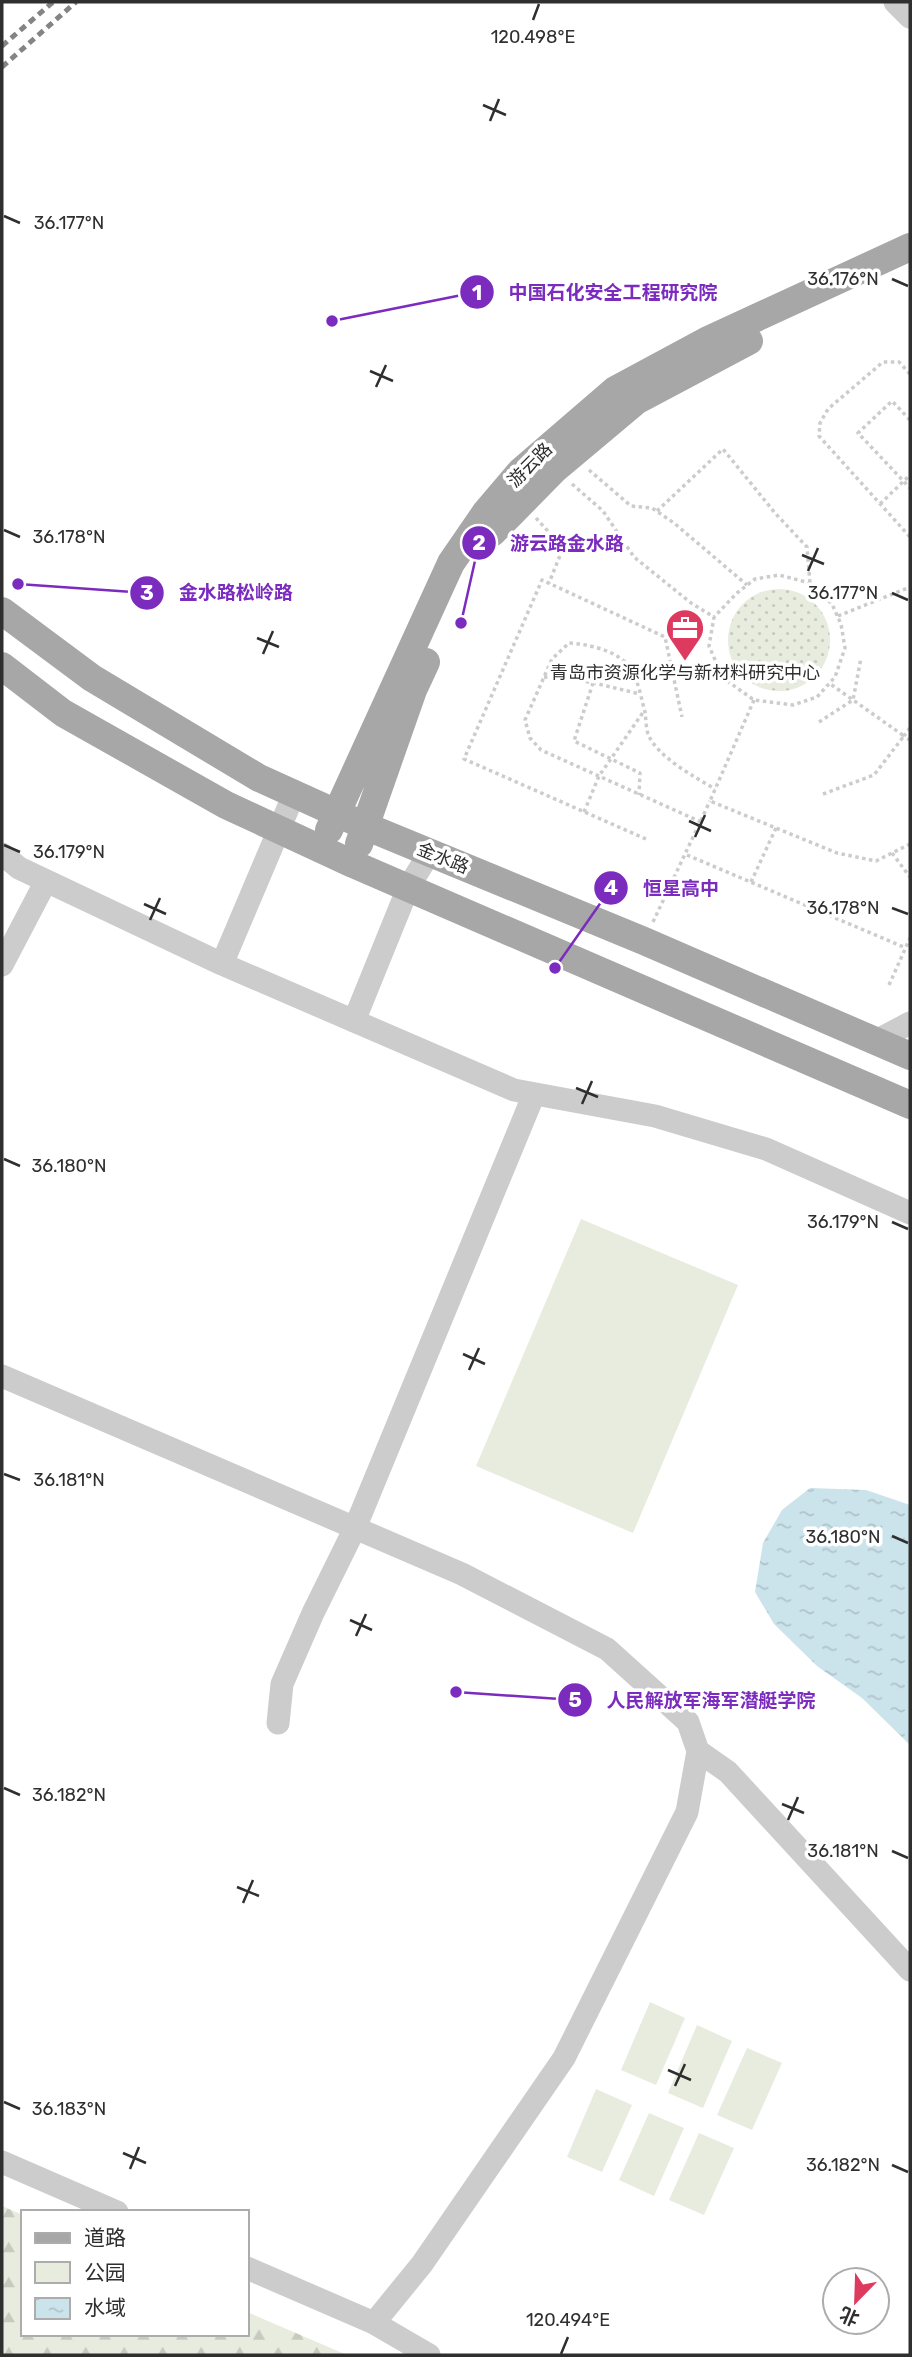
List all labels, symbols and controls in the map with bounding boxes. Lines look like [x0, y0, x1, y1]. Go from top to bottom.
text: 120.498°E [491, 26, 575, 48]
text: 36.177°N [34, 212, 104, 234]
text: 36.176°N [807, 268, 879, 290]
callout: 中国石化安全工程研究院 [459, 272, 731, 312]
text: 1 [472, 280, 482, 305]
text: 中国石化安全工程研究院 [508, 281, 718, 304]
street label: 游云路 [503, 438, 557, 492]
callout: 游云路金水路 [461, 523, 638, 563]
text: 36.178°N [33, 526, 105, 548]
text: 2 [472, 530, 486, 555]
text: 游云路金水路 [510, 532, 624, 555]
callout: 金水路松岭路 [130, 573, 307, 613]
text: 3 [140, 580, 154, 605]
text: 金水路松岭路 [179, 581, 293, 604]
text: 36.177°N [808, 582, 878, 604]
office icon: 青岛市资源化学与新材料研究中心 [664, 607, 706, 662]
place label: 青岛市资源化学与新材料研究中心 [550, 662, 820, 684]
street label: 金水路 [414, 838, 472, 878]
text: 36.179°N [33, 841, 105, 863]
callout: 恒星高中 [594, 868, 733, 908]
text: 4 [604, 875, 618, 900]
text: 恒星高中 [643, 877, 719, 900]
text: 36.178°N [807, 897, 879, 919]
text: 36.180°N [31, 1155, 107, 1177]
text: 36.179°N [807, 1211, 879, 1233]
text: 36.181°N [33, 1469, 105, 1491]
text: 36.180°N [805, 1526, 881, 1548]
callout: 人民解放军海军潜艇学院 [558, 1680, 830, 1720]
text: 5 [568, 1687, 582, 1712]
text: 人民解放军海军潜艇学院 [606, 1689, 816, 1712]
text: 36.182°N [32, 1784, 106, 1806]
text: 36.181°N [807, 1840, 879, 1862]
text: 36.183°N [32, 2098, 106, 2120]
text: 36.182°N [806, 2154, 880, 2176]
legend [21, 2210, 248, 2336]
text: 道路 [84, 2225, 126, 2250]
text: 公园 [84, 2260, 126, 2285]
north arrow [821, 2266, 891, 2336]
text: 水域 [84, 2295, 126, 2320]
text: 北 [836, 2302, 863, 2330]
text: 120.494°E [526, 2309, 610, 2331]

